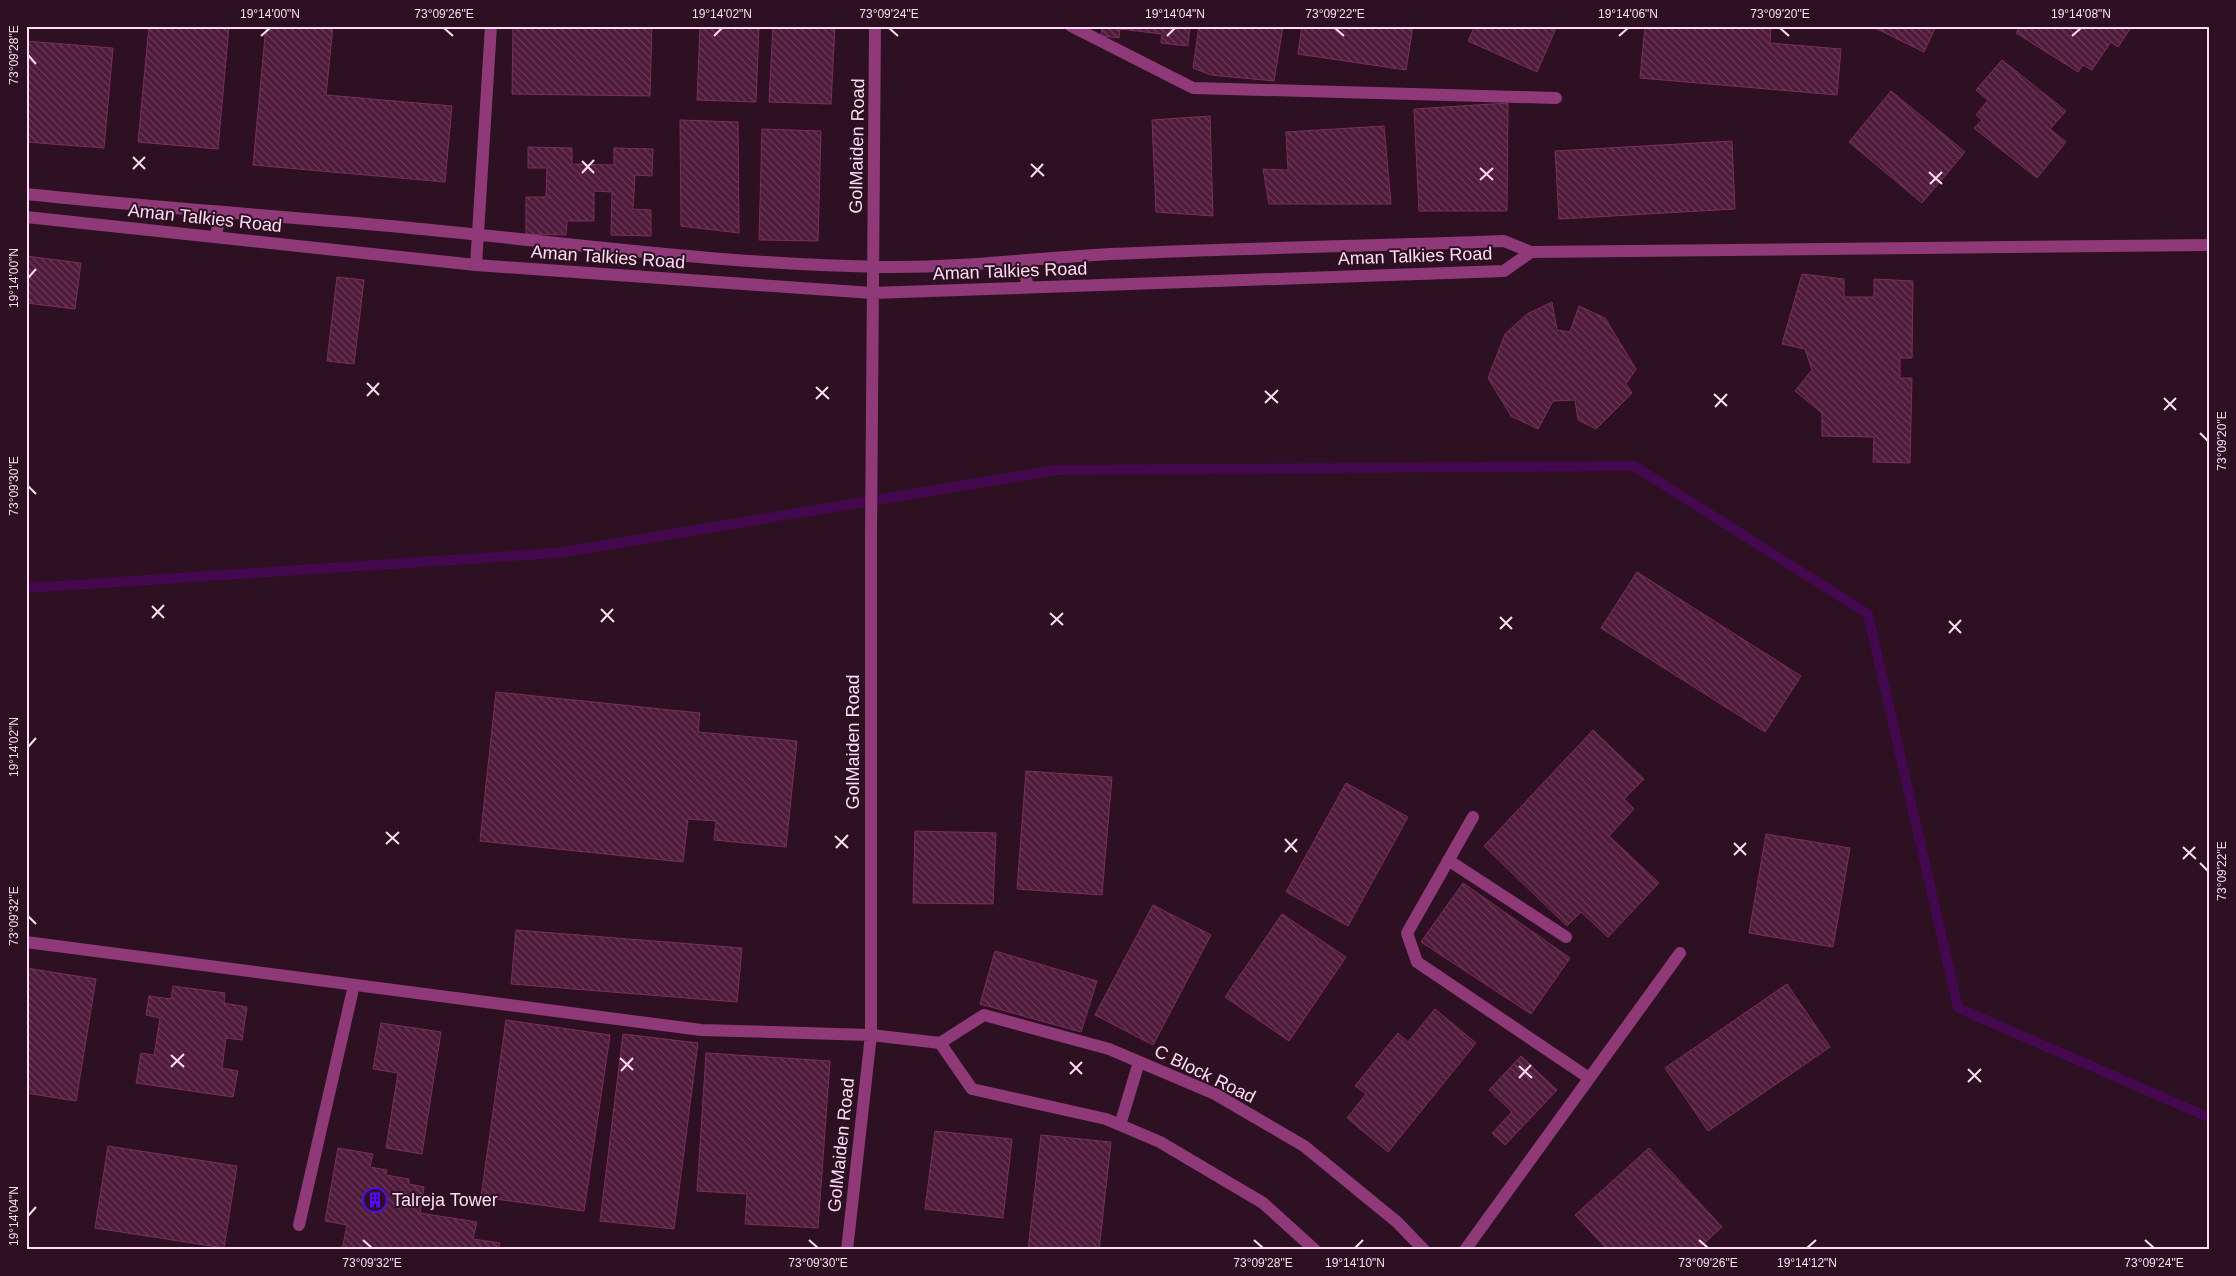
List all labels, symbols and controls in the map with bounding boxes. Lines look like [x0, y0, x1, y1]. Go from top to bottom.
text: 19°14'00"N [240, 7, 300, 21]
text: 73°09'26"E [414, 7, 474, 21]
text: 19°14'02"N [692, 7, 752, 21]
text: 73°09'24"E [859, 7, 919, 21]
text: 19°14'04"N [1145, 7, 1205, 21]
text: 73°09'22"E [1305, 7, 1365, 21]
text: 19°14'06"N [1598, 7, 1658, 21]
text: 73°09'20"E [1750, 7, 1810, 21]
text: 19°14'08"N [2051, 7, 2111, 21]
text: 73°09'28"E [7, 25, 21, 85]
street label: GolMaiden Road [846, 78, 868, 214]
street label: Aman Talkies Road [127, 200, 283, 236]
street label: Aman Talkies Road [530, 242, 686, 272]
street label: Aman Talkies Road [1337, 243, 1493, 269]
text: 19°14'00"N [7, 248, 21, 308]
street label: Aman Talkies Road [932, 258, 1088, 284]
text: 73°09'20"E [2215, 411, 2229, 471]
text: 73°09'30"E [7, 456, 21, 516]
street label: GolMaiden Road [843, 674, 863, 810]
text: 19°14'02"N [7, 717, 21, 777]
text: 73°09'22"E [2215, 841, 2229, 901]
text: 73°09'32"E [7, 886, 21, 946]
street label: C Block Road [1151, 1041, 1259, 1107]
street label: GolMaiden Road [824, 1077, 858, 1213]
text: 19°14'04"N [7, 1186, 21, 1246]
building icon: Talreja Tower [362, 1187, 388, 1213]
place label: Talreja Tower [392, 1190, 498, 1210]
text: 73°09'32"E [342, 1256, 402, 1270]
text: 73°09'30"E [788, 1256, 848, 1270]
text: 73°09'28"E [1233, 1256, 1293, 1270]
text: 19°14'10"N [1325, 1256, 1385, 1270]
text: 73°09'26"E [1678, 1256, 1738, 1270]
text: 19°14'12"N [1777, 1256, 1837, 1270]
text: 73°09'24"E [2124, 1256, 2184, 1270]

